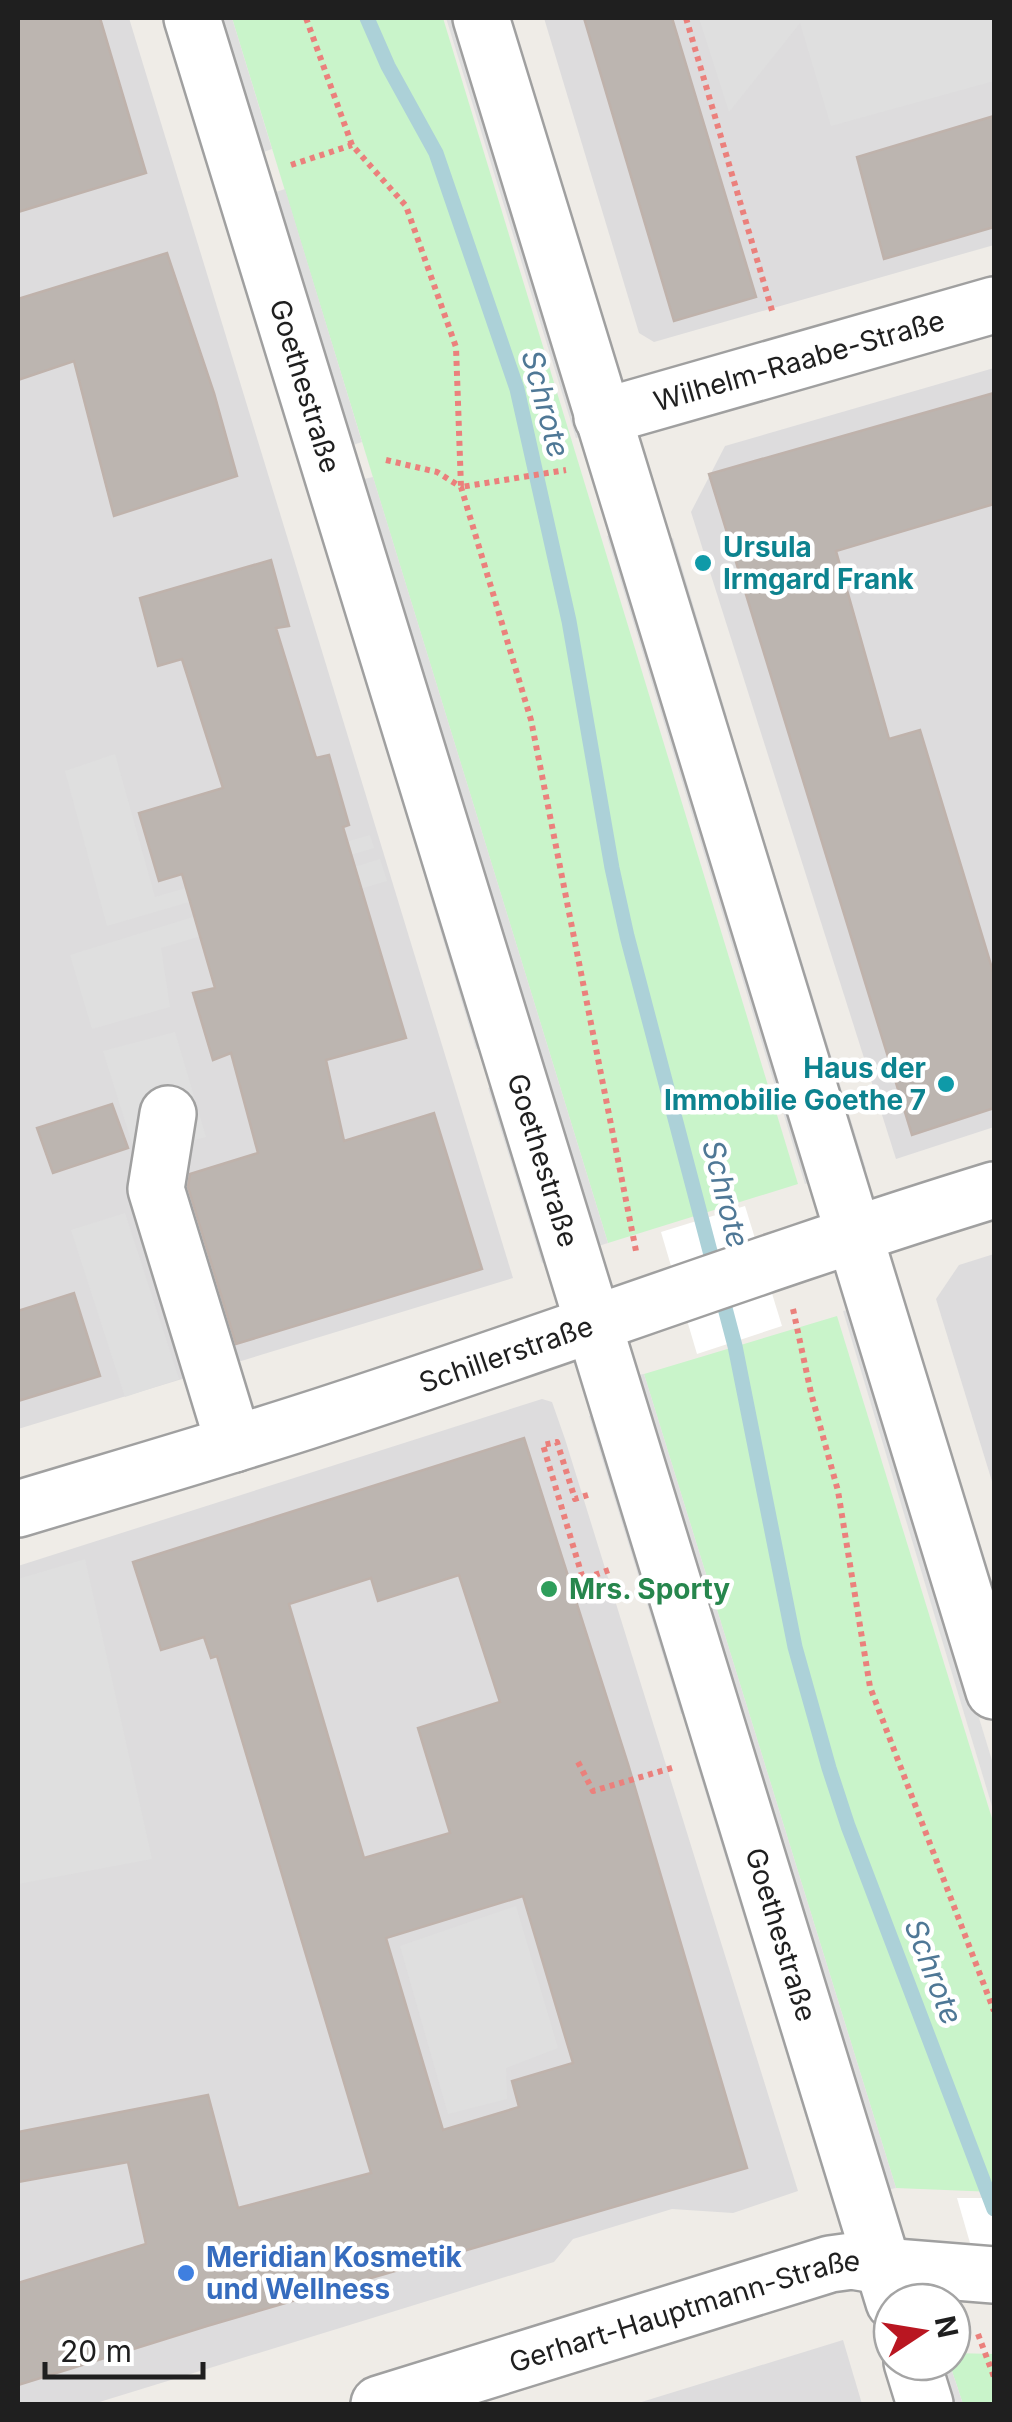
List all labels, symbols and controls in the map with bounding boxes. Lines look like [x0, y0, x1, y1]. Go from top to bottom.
street label: Goethestraße [262, 295, 348, 477]
street label: Wilhelm-Raabe-Straße [650, 303, 948, 418]
water label: Schrote [514, 346, 578, 461]
place label: Ursula Irmgard Frank [723, 530, 915, 596]
marker: Ursula Irmgard Frank [692, 552, 714, 574]
place label: Haus der Immobilie Goethe 7 [664, 1051, 926, 1117]
street label: Goethestraße [500, 1069, 586, 1251]
marker: Haus der Immobilie Goethe 7 [935, 1073, 957, 1095]
water label: Schrote [695, 1136, 757, 1251]
street label: Schillerstraße [415, 1309, 597, 1400]
place label: Mrs. Sporty [569, 1572, 730, 1606]
marker: Mrs. Sporty [538, 1578, 560, 1600]
street label: Goethestraße [738, 1844, 824, 2025]
water label: Schrote [897, 1914, 970, 2029]
place label: Meridian Kosmetik und Wellness [206, 2240, 462, 2306]
street label: Gerhart-Hauptmann-Straße [505, 2243, 863, 2380]
marker: Meridian Kosmetik und Wellness [175, 2262, 197, 2284]
north arrow [872, 2282, 972, 2382]
text: N [928, 2313, 965, 2341]
scale bar [45, 2317, 202, 2379]
text: 20 m [60, 2333, 132, 2369]

